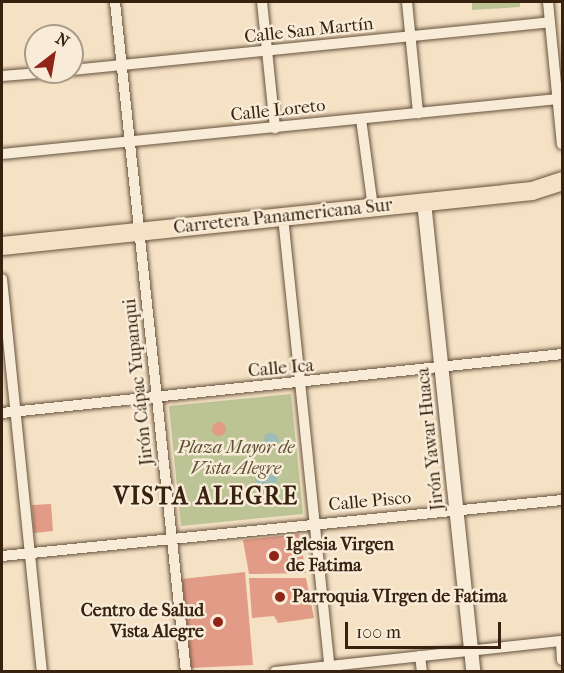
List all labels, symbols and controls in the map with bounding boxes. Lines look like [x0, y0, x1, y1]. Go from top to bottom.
street label: Calle San Martín [243, 13, 375, 49]
north arrow [24, 24, 84, 84]
text: N [52, 29, 73, 51]
street label: Calle Loreto [230, 95, 326, 127]
street label: Carretera Panamericana Sur [172, 195, 394, 239]
street label: Jirón Cápac Yupanqui [120, 298, 158, 466]
street label: Calle Ica [247, 355, 315, 383]
street label: Jirón Yawar Huaca [413, 367, 449, 511]
park label: Plaza Mayor de Vista Alegre [177, 438, 295, 480]
district label: VISTA ALEGRE [113, 483, 299, 511]
street label: Calle Pisco [328, 488, 412, 516]
place label: Iglesia Virgen de Fatima [286, 535, 394, 578]
marker: Iglesia Virgen de Fatima [267, 549, 281, 563]
place label: Parroquia VIrgen de Fatima [292, 586, 507, 608]
marker: Parroquia VIrgen de Fatima [273, 590, 287, 604]
place label: Centro de Salud Vista Alegre [81, 601, 204, 644]
scale bar [348, 610, 504, 648]
marker: Centro de Salud Vista Alegre [209, 613, 227, 631]
text: 100 m [356, 622, 401, 643]

